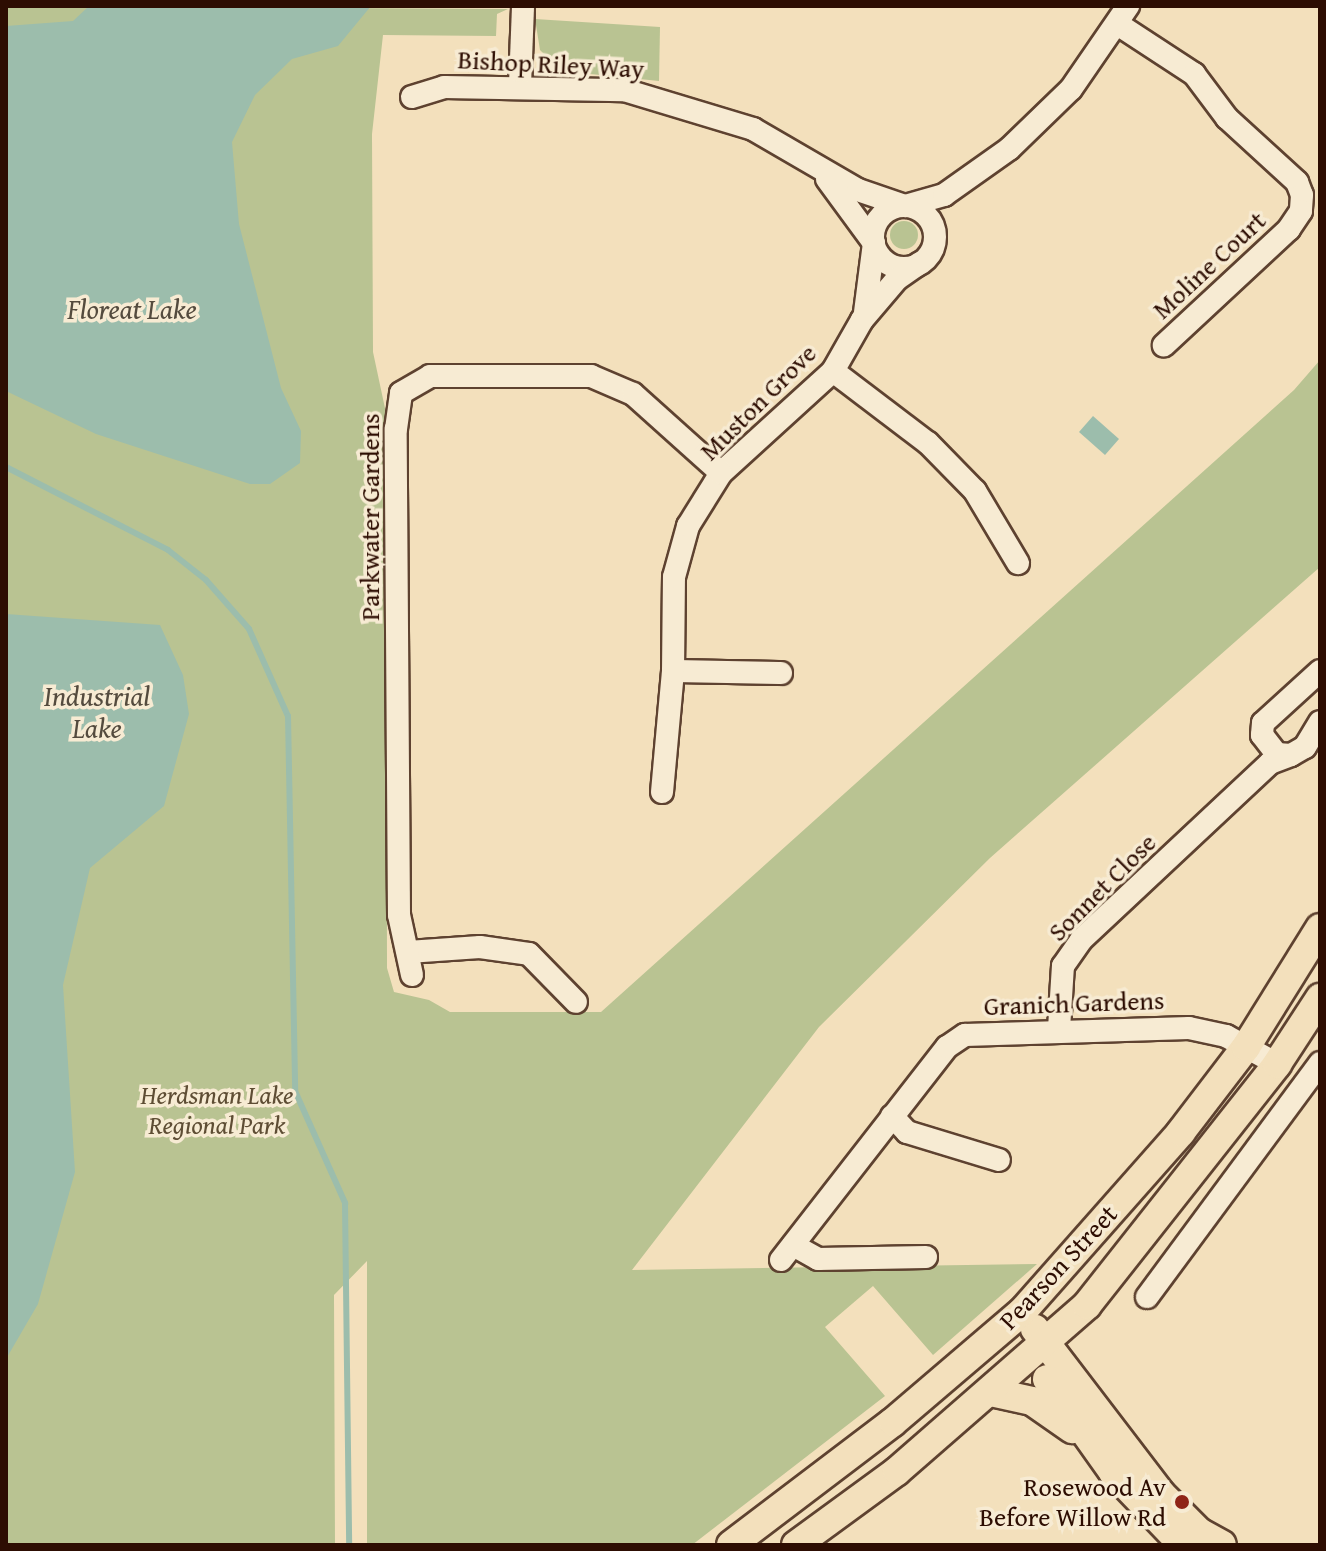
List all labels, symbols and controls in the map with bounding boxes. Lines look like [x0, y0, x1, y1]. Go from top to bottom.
street label: Bishop Riley Way [457, 44, 645, 84]
street label: Moline Court [1146, 205, 1272, 325]
water label: Floreat Lake [67, 292, 197, 326]
street label: Muston Grove [693, 337, 823, 467]
street label: Parkwater Gardens [354, 413, 386, 621]
water label: Industrial Lake [44, 679, 150, 745]
street label: Sonnet Close [1042, 827, 1162, 947]
street label: Granich Gardens [983, 984, 1165, 1022]
park label: Herdsman Lake Regional Park [140, 1079, 294, 1140]
street label: Pearson Street [992, 1198, 1124, 1336]
place label: Rosewood Av Before Willow Rd [979, 1471, 1166, 1532]
marker: Rosewood Av Before Willow Rd [1173, 1493, 1191, 1511]

